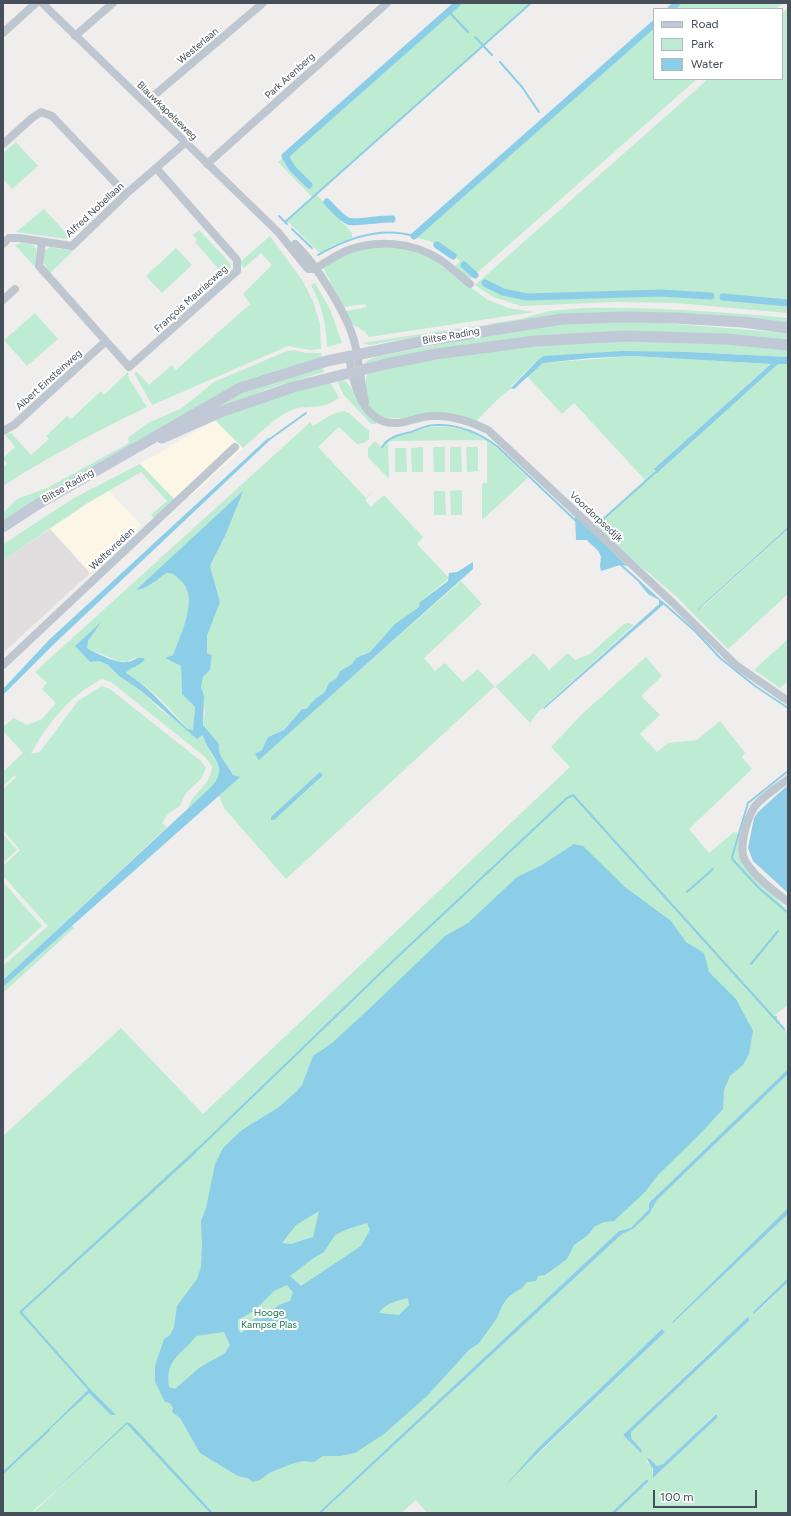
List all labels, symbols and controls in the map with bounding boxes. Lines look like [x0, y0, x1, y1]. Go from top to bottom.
legend [653, 8, 783, 80]
text: Road [691, 17, 719, 31]
street label: Westerlaan [175, 25, 221, 67]
text: Park [691, 37, 714, 51]
street label: Park Arenberg [262, 50, 318, 102]
text: Water [691, 57, 723, 71]
street label: Blauwkapelseweg [134, 79, 200, 143]
street label: Alfred Nobellaan [64, 180, 126, 240]
street label: François Mauriacweg [152, 263, 230, 335]
street label: Biltse Rading [421, 325, 481, 347]
street label: Albert Einsteinweg [14, 347, 84, 413]
street label: Biltse Rading [40, 466, 96, 506]
street label: Voordorpsedijk [567, 489, 625, 545]
street label: Weltevreden [87, 525, 137, 573]
park label: Hooge Kampse Plas [241, 1307, 297, 1330]
scale bar [655, 1482, 759, 1508]
text: 100 m [660, 1490, 694, 1504]

